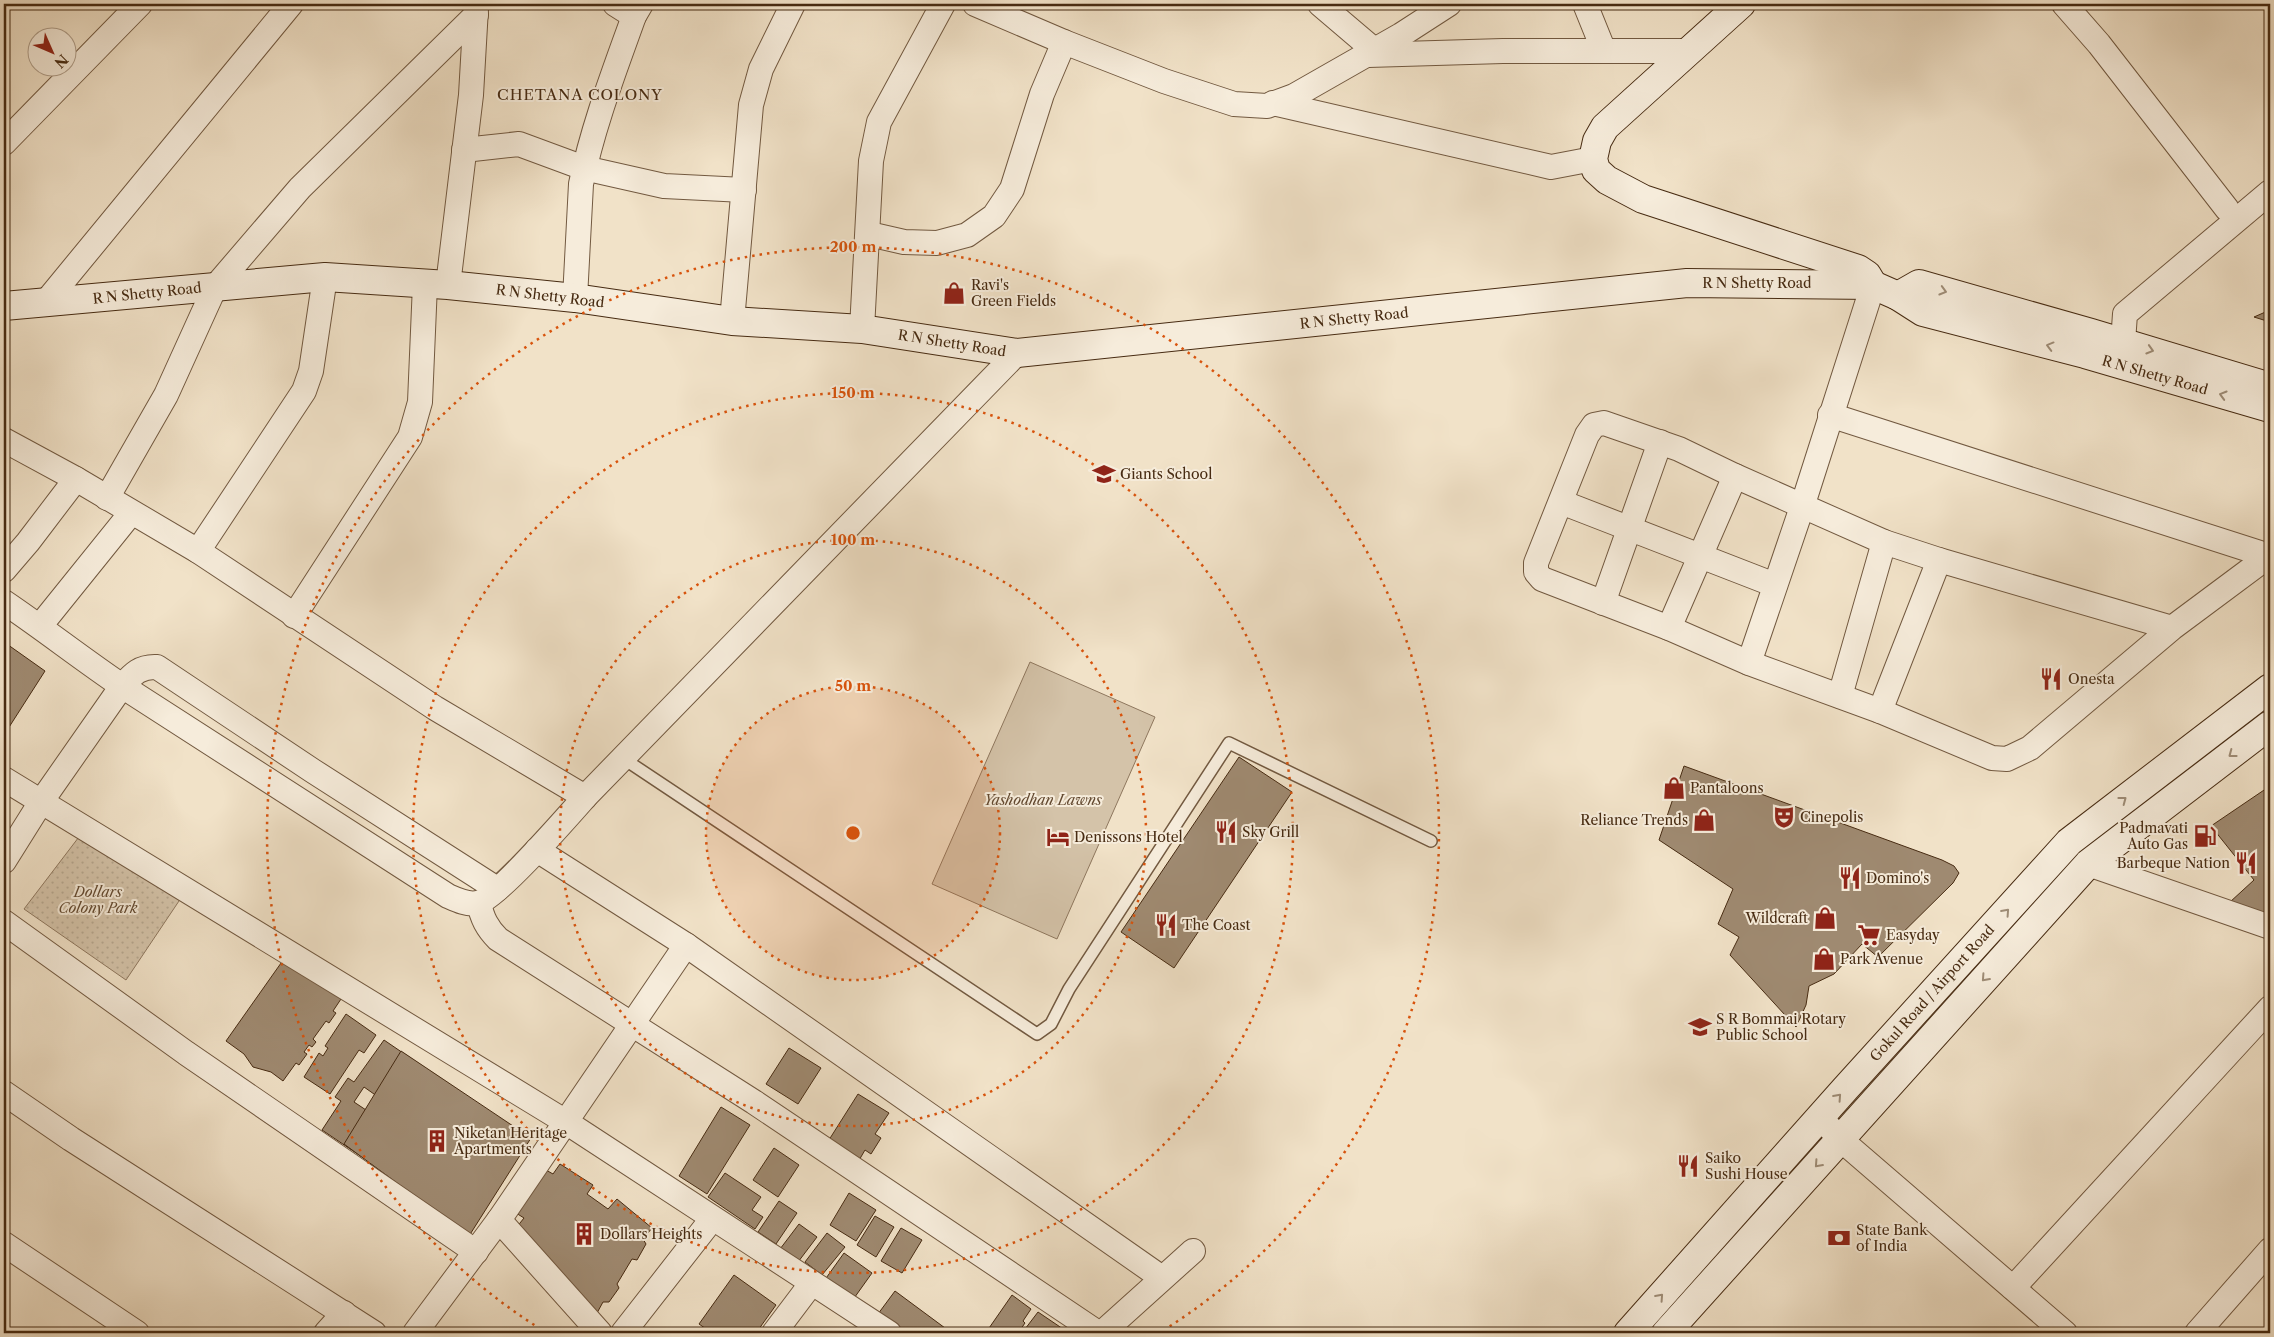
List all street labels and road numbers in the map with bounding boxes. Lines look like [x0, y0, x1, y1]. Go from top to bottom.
street label: R N Shetty Road [1702, 274, 1812, 292]
street label: R N Shetty Road [92, 278, 203, 308]
street label: R N Shetty Road [495, 280, 606, 312]
street label: R N Shetty Road [1299, 303, 1410, 333]
street label: R N Shetty Road [897, 326, 1008, 361]
street label: R N Shetty Road [2100, 351, 2210, 399]
street label: Gokul Road / Airport Road [1866, 920, 1999, 1065]

